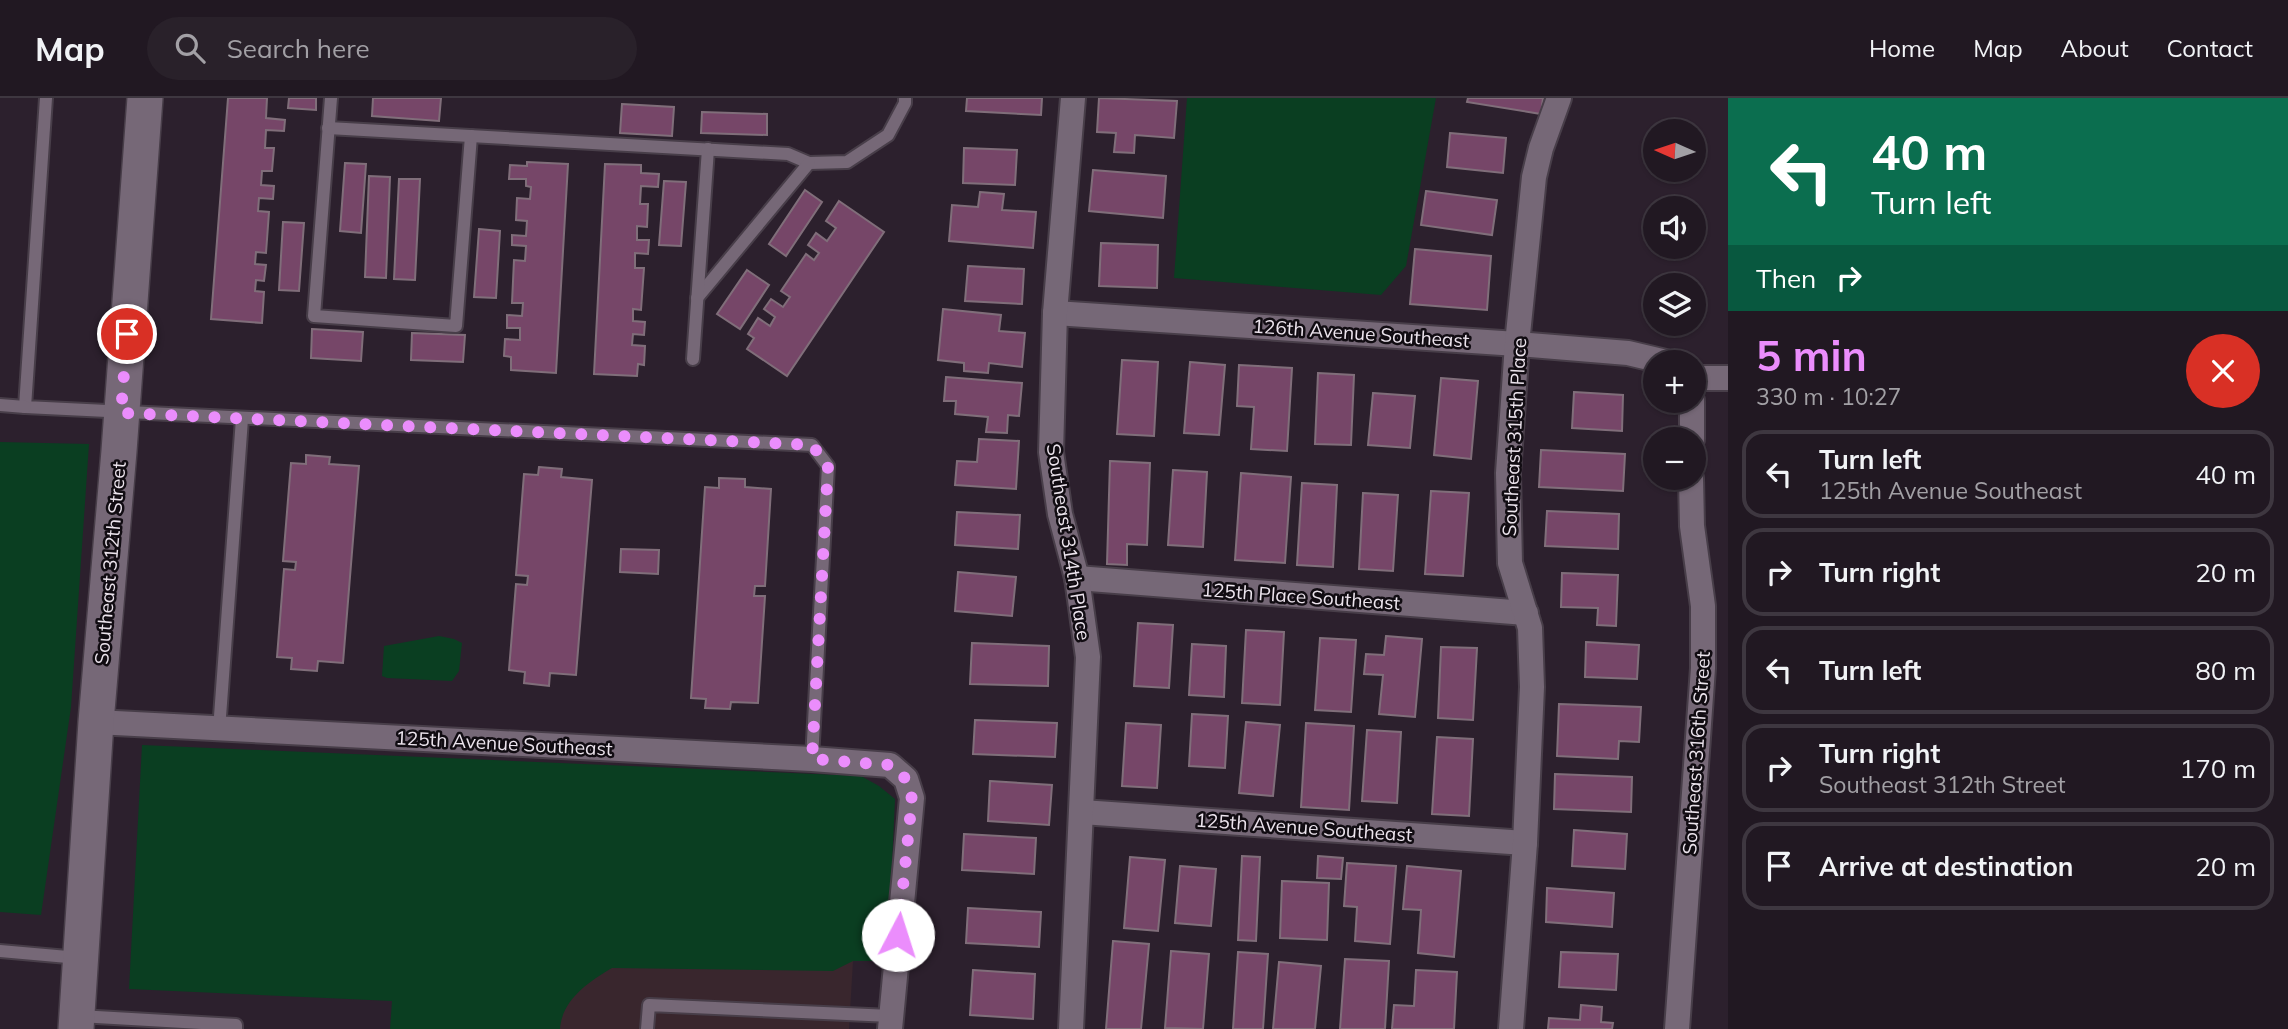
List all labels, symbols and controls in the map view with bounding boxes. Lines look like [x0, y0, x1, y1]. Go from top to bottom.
search box [147, 17, 637, 80]
text: Map [35, 28, 105, 69]
icon: search [171, 29, 209, 67]
text: Search here [227, 32, 370, 65]
text: Home [1869, 33, 1935, 63]
text: Map [1973, 33, 2023, 63]
text: About [2061, 33, 2129, 63]
text: Contact [2167, 33, 2253, 63]
north arrow [1643, 119, 1706, 182]
map controls [1643, 119, 1706, 490]
text: 40 m [1871, 121, 1987, 182]
icon: left [1756, 126, 1847, 217]
text: Turn left [1871, 182, 1991, 222]
button: sound [1643, 196, 1706, 259]
icon: right [1830, 259, 1868, 297]
text: Then [1756, 262, 1816, 295]
button: layers [1643, 273, 1706, 336]
pin [97, 304, 157, 364]
street label: 126th Avenue Southeast [1252, 313, 1471, 353]
icon: arrive [108, 315, 146, 353]
text: 5 min [1756, 329, 1867, 382]
button: close [2186, 334, 2260, 408]
street label: Southeast 315th Place [1497, 337, 1531, 537]
button: + [1643, 350, 1706, 413]
text: 330 m · 10:27 [1756, 382, 1901, 411]
button: − [1643, 427, 1706, 490]
street label: Southeast 314th Place [1042, 442, 1096, 642]
text: Turn left [1819, 443, 1921, 476]
icon: left [1760, 455, 1798, 493]
text: 40 m [2195, 458, 2256, 491]
street label: Southeast 312th Street [89, 460, 131, 665]
text: 125th Avenue Southeast [1819, 476, 2082, 505]
icon: right [1760, 553, 1798, 591]
text: Turn right [1819, 556, 1940, 589]
text: 20 m [2195, 556, 2256, 589]
street label: 125th Place Southeast [1201, 577, 1401, 615]
street label: Southeast 316th Street [1677, 650, 1715, 855]
icon: left [1760, 651, 1798, 689]
text: Turn left [1819, 654, 1921, 687]
text: 80 m [2195, 654, 2256, 687]
street label: 125th Avenue Southeast [395, 725, 613, 761]
text: Turn right [1819, 737, 1940, 770]
icon: right [1760, 749, 1798, 787]
text: 170 m [2180, 752, 2256, 785]
text: Southeast 312th Street [1819, 770, 2065, 799]
street label: 125th Avenue Southeast [1195, 807, 1414, 847]
icon: arrive [1760, 847, 1798, 885]
text: Arrive at destination [1819, 850, 2074, 883]
text: 20 m [2195, 850, 2256, 883]
position arrow [861, 898, 935, 972]

